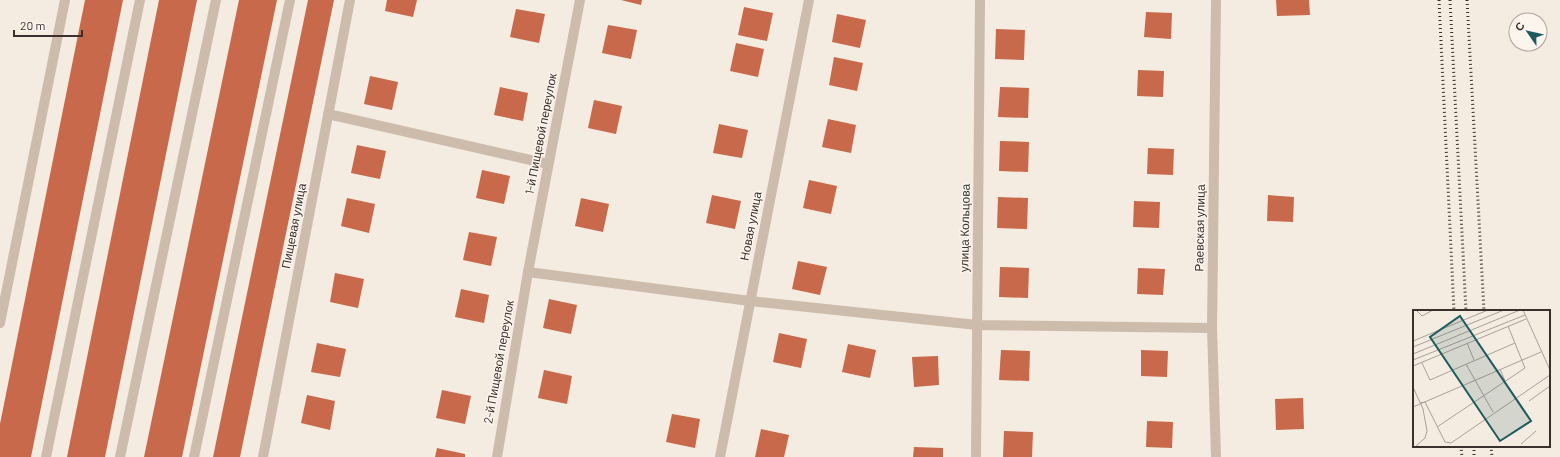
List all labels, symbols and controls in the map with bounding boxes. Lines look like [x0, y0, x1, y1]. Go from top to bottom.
scale bar [14, 12, 82, 38]
north arrow [1508, 12, 1548, 52]
text: 20 m [20, 18, 46, 32]
text: С [1512, 19, 1527, 33]
street label: 1-й Пищевой переулок [521, 71, 560, 196]
street label: Пищевая улица [278, 182, 309, 270]
street label: улица Кольцова [956, 183, 973, 272]
street label: Раевская улица [1191, 184, 1208, 272]
street label: Новая улица [736, 190, 765, 262]
street label: 2-й Пищевой переулок [480, 298, 517, 425]
inset map [1413, 310, 1550, 447]

